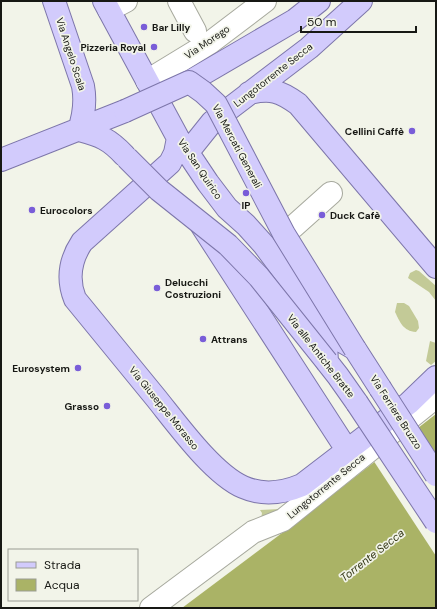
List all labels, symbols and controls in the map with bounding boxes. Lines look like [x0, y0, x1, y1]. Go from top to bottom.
scale bar [301, 8, 416, 34]
text: 50 m [307, 14, 336, 30]
street label: Via Angelo Scala [53, 16, 89, 92]
place label: Bar Lilly [152, 21, 190, 34]
marker: Bar Lilly [139, 22, 149, 32]
street label: Via Morego [182, 22, 232, 62]
street label: Lungotorrente Secca [231, 40, 315, 110]
place label: Pizzeria Royal [80, 41, 146, 54]
marker: Pizzeria Royal [149, 42, 159, 52]
street label: Via Mercati Generali [209, 102, 265, 190]
place label: Cellini Caffè [345, 125, 404, 138]
marker: Cellini Caffè [407, 126, 417, 136]
street label: Via San Quirico [175, 136, 225, 202]
marker: IP [241, 188, 251, 198]
place label: IP [242, 199, 250, 212]
place label: Eurocolors [40, 204, 92, 217]
marker: Eurocolors [27, 205, 37, 215]
place label: Duck Cafè [330, 209, 380, 222]
marker: Duck Cafè [317, 210, 327, 220]
place label: Delucchi Costruzioni [165, 276, 221, 301]
marker: Delucchi Costruzioni [152, 283, 162, 293]
street label: Via alle Antiche Bratte [284, 312, 358, 401]
place label: Attrans [211, 333, 248, 346]
marker: Attrans [198, 334, 208, 344]
place label: Eurosystem [12, 362, 70, 375]
marker: Eurosystem [73, 363, 83, 373]
street label: Via Giuseppe Morasso [126, 364, 202, 453]
street label: Via Ferriere Bruzzo [367, 372, 425, 452]
place label: Grasso [65, 400, 99, 413]
marker: Grasso [102, 401, 112, 411]
street label: Lungotorrente Secca [284, 451, 368, 521]
water label: Torrente Secca [337, 526, 407, 584]
legend [8, 549, 138, 601]
text: Strada [44, 557, 81, 573]
text: Acqua [44, 577, 79, 593]

